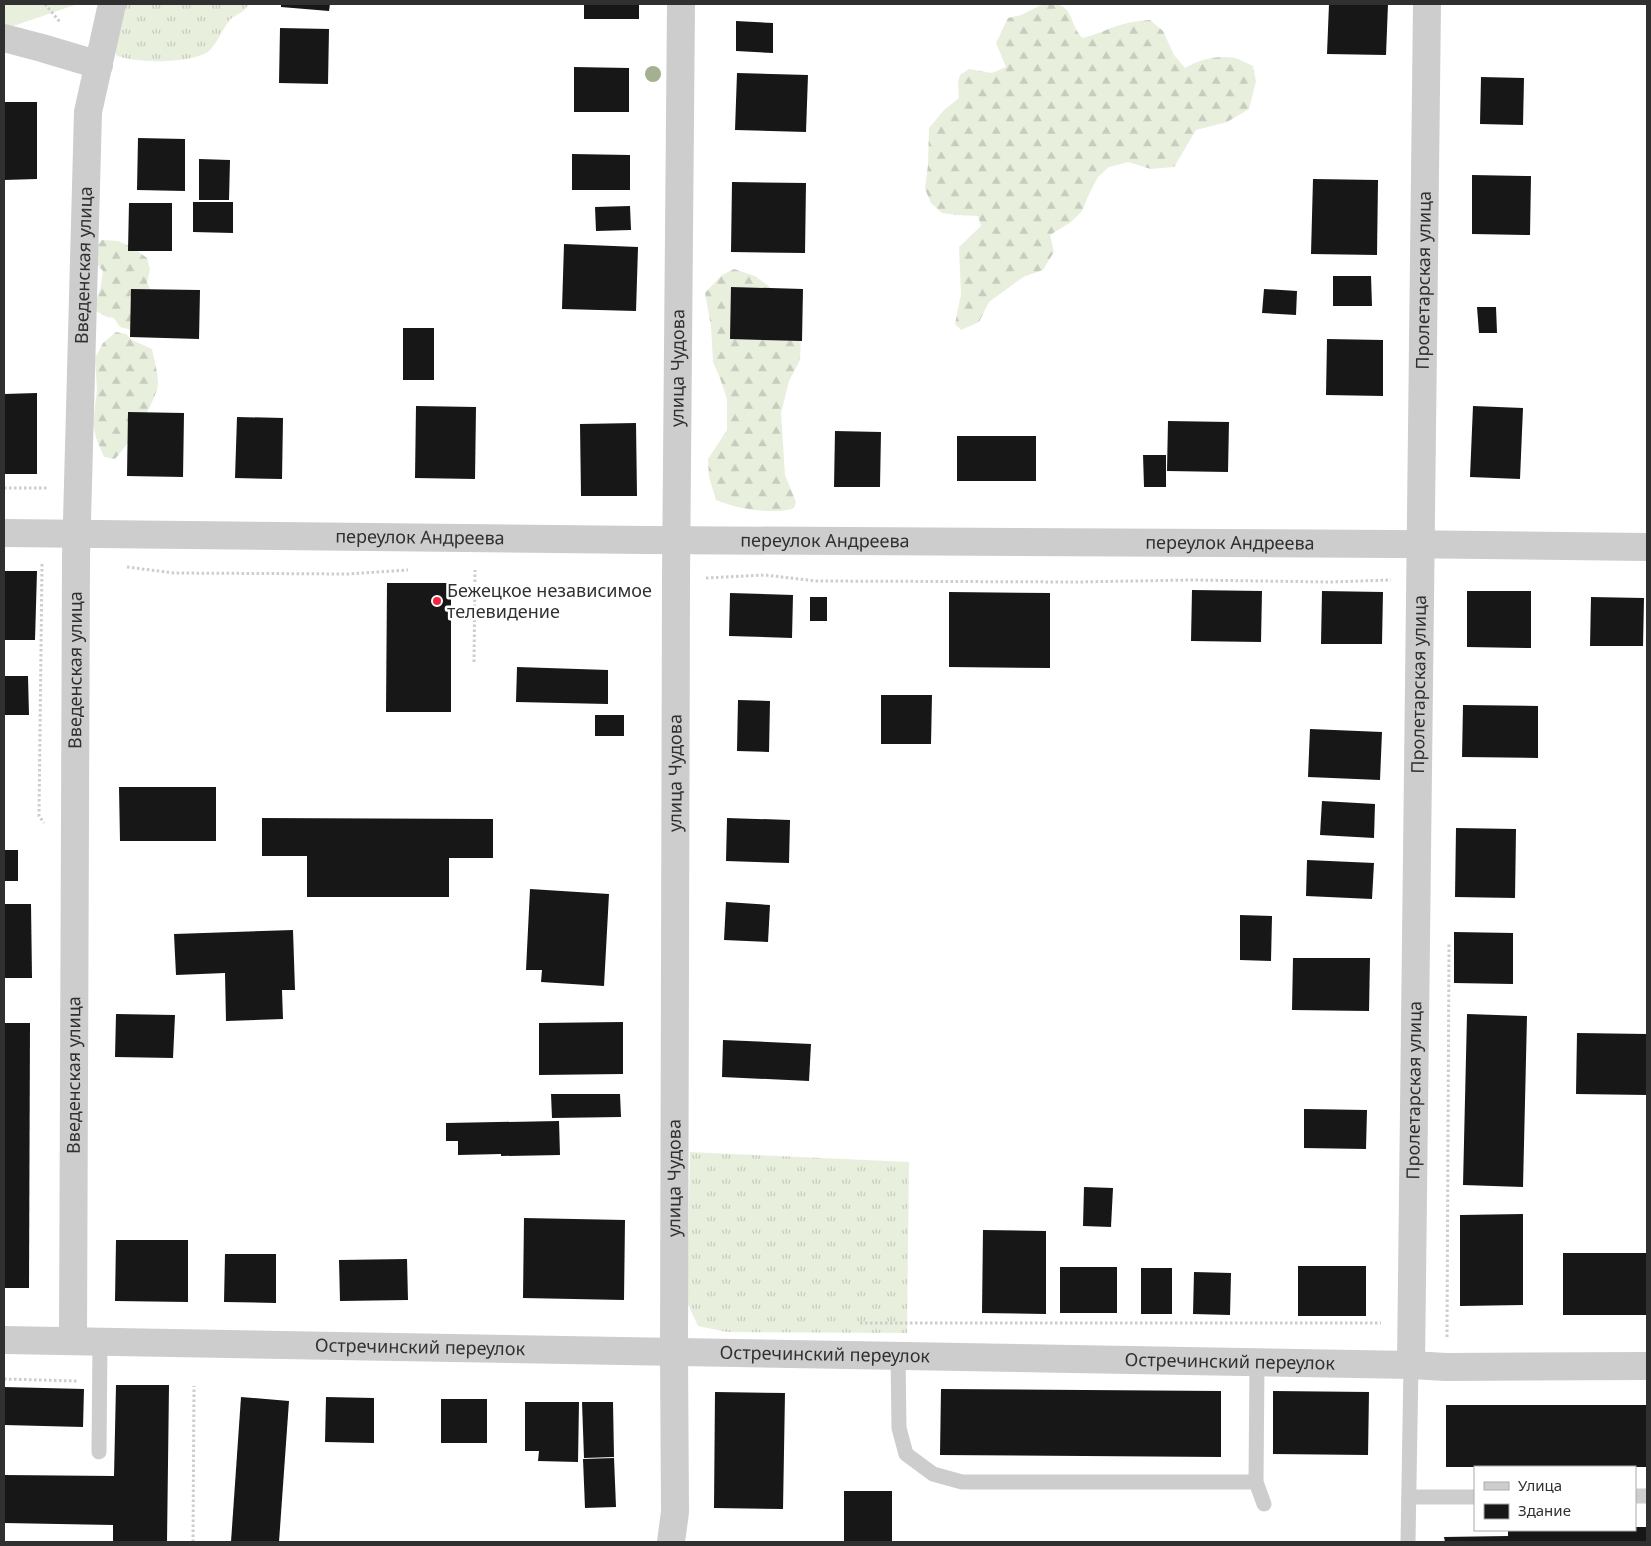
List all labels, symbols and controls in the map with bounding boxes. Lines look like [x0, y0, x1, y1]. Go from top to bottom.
street label: Введенская улица [69, 186, 97, 344]
street label: Пролетарская улица [1410, 191, 1436, 370]
street label: улица Чудова [664, 309, 689, 427]
street label: переулок Андреева [335, 524, 505, 549]
street label: переулок Андреева [740, 528, 910, 552]
street label: переулок Андреева [1145, 530, 1315, 555]
place label: Бежецкое независимое телевидение [447, 578, 652, 623]
street label: Введенская улица [62, 591, 87, 749]
marker: Бежецкое независимое телевидение [431, 595, 443, 607]
street label: Пролетарская улица [1405, 595, 1431, 774]
street label: улица Чудова [662, 714, 687, 832]
street label: Введенская улица [61, 996, 85, 1154]
street label: Пролетарская улица [1400, 1001, 1426, 1180]
street label: улица Чудова [661, 1119, 686, 1237]
street label: Остречинский переулок [315, 1333, 526, 1360]
street label: Остречинский переулок [720, 1340, 931, 1367]
street label: Остречинский переулок [1124, 1347, 1336, 1375]
legend [1474, 1466, 1636, 1531]
text: Улица [1518, 1475, 1562, 1495]
text: Здание [1518, 1500, 1571, 1520]

